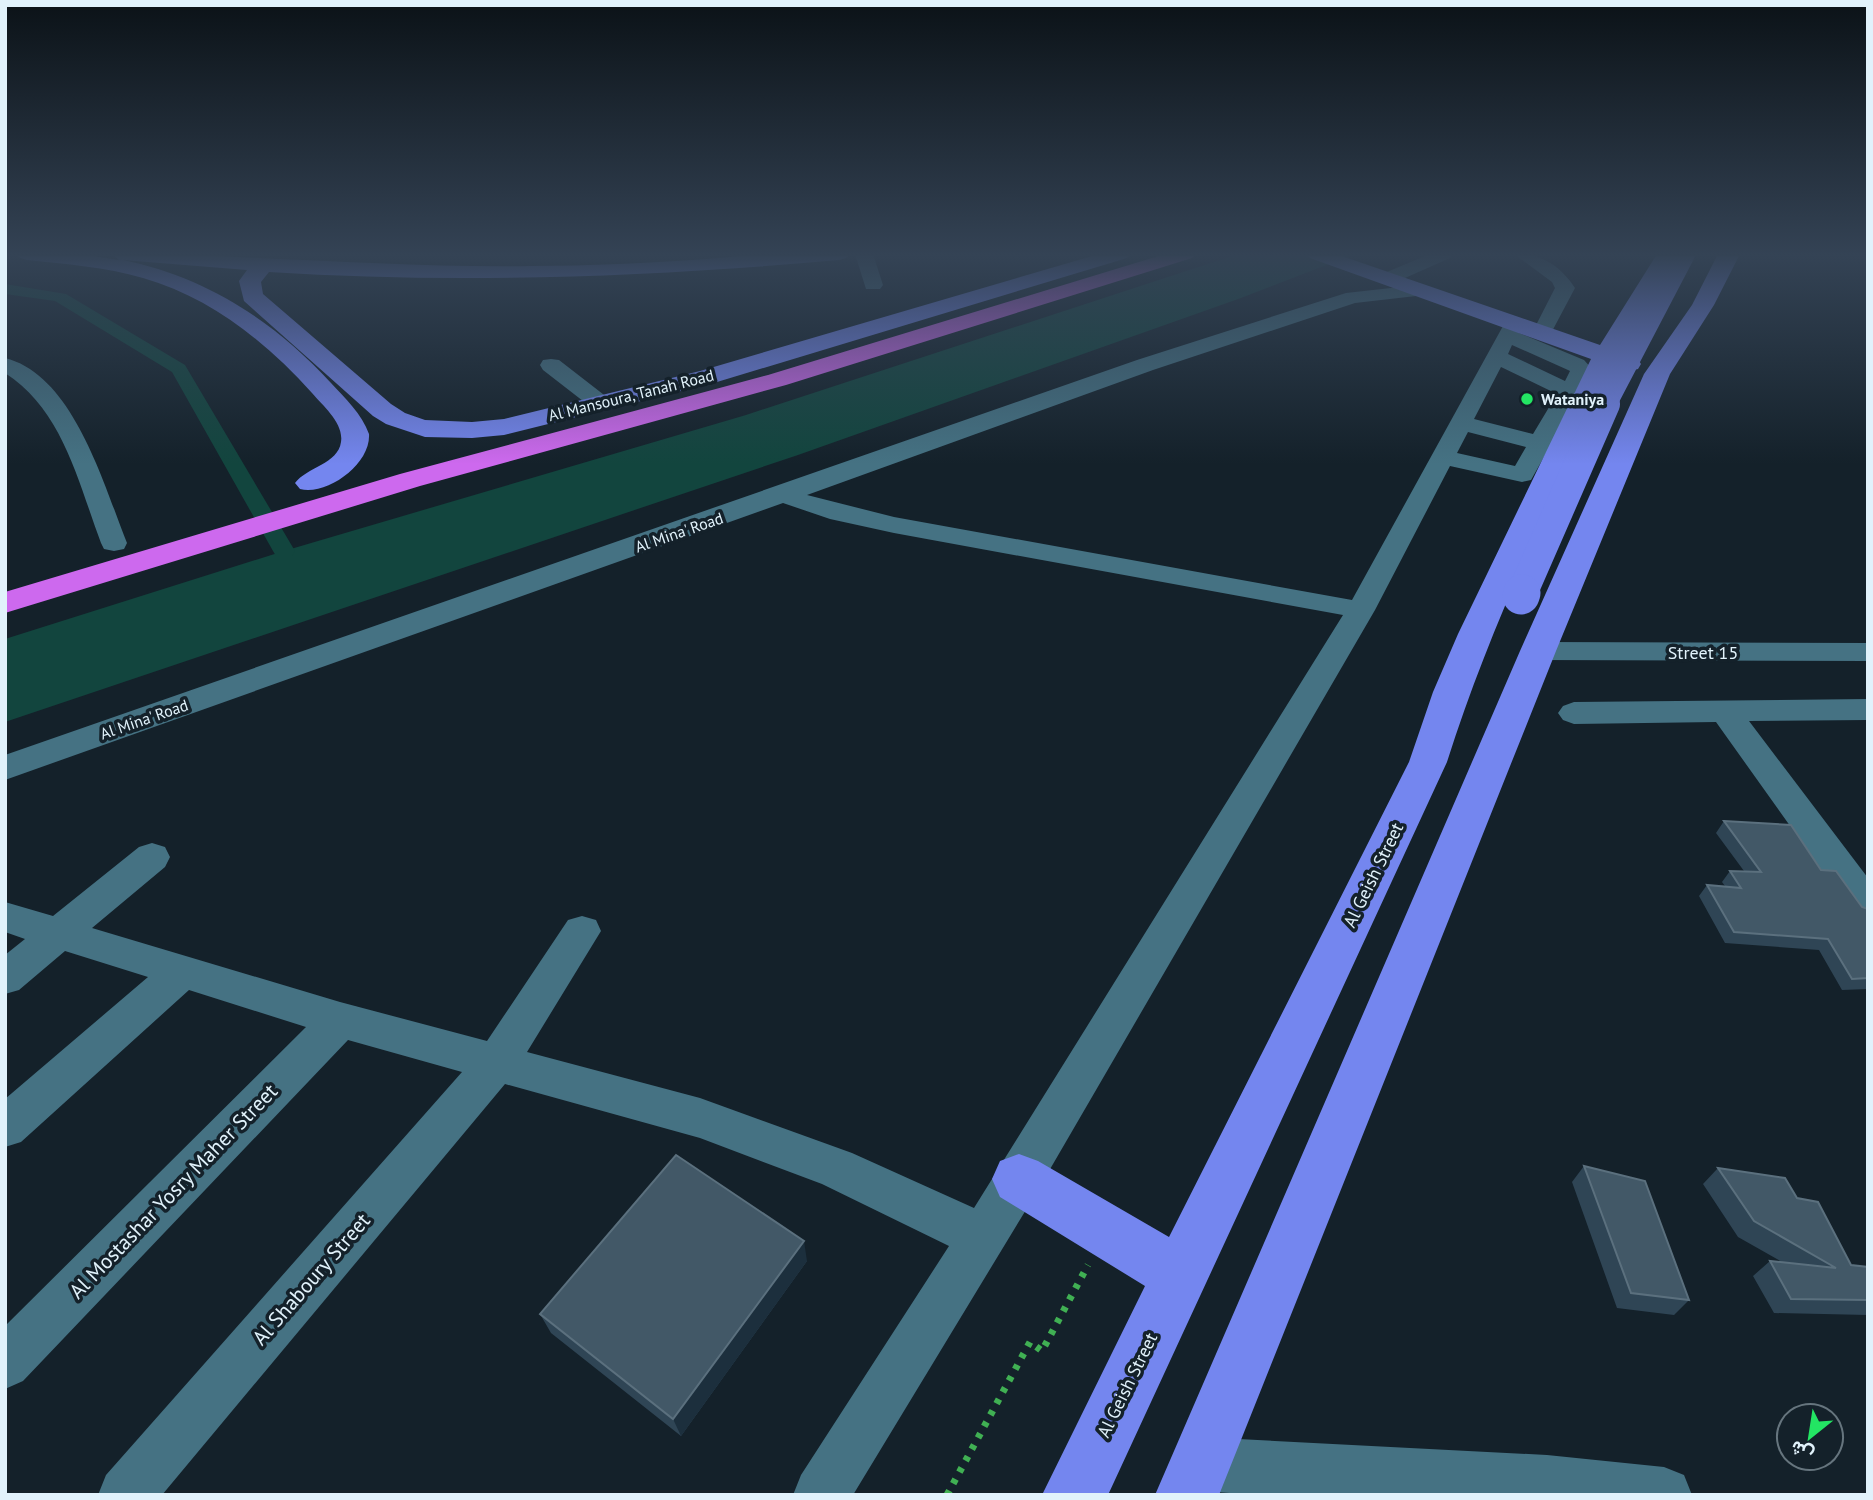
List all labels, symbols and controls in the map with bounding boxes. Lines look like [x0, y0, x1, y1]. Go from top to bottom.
street label: Al Mansoura, Tanah Road [546, 365, 716, 425]
place label: Wataniya [1541, 389, 1604, 409]
marker: Wataniya [1519, 391, 1535, 407]
street label: Al Mina' Road [632, 508, 726, 556]
street label: Street 15 [1668, 641, 1738, 664]
street label: Al Mina' Road [97, 695, 191, 743]
street label: Al Geish Street [1338, 819, 1408, 931]
street label: Al Mostashar Yosry Maher Street [63, 1078, 283, 1304]
street label: Al Shaboury Street [246, 1207, 376, 1351]
street label: Al Geish Street [1092, 1329, 1162, 1441]
north arrow [1775, 1402, 1845, 1472]
text: ش [1785, 1436, 1817, 1468]

